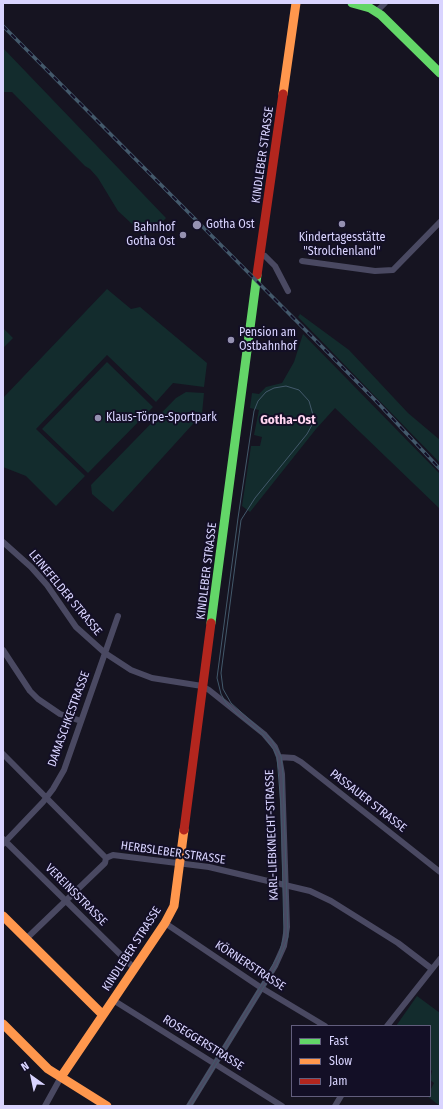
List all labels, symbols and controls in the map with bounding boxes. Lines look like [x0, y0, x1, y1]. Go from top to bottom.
street label: KINDLEBER STRASSE [249, 106, 277, 204]
place label: Gotha Ost [206, 218, 255, 232]
marker: Gotha Ost [191, 219, 203, 231]
marker: Kindertagesstätte "Strolchenland" [337, 219, 347, 229]
place label: Bahnhof Gotha Ost [126, 221, 175, 249]
marker: Bahnhof Gotha Ost [178, 230, 188, 240]
place label: Kindertagesstätte "Strolchenland" [299, 231, 385, 259]
place label: Pension am Ostbahnhof [239, 326, 297, 354]
marker: Pension am Ostbahnhof [226, 335, 236, 345]
place label: Klaus-Törpe-Sportpark [106, 411, 217, 425]
district label: Gotha-Ost [260, 412, 316, 428]
marker: Klaus-Törpe-Sportpark [93, 413, 103, 423]
street label: KINDLEBER STRASSE [194, 522, 220, 620]
street label: LEINEFELDER STRASSE [25, 548, 105, 638]
street label: DAMASCHKESTRASSE [45, 669, 93, 769]
street label: PASSAUER STRASSE [327, 767, 409, 835]
street label: KARL-LIEBKNECHT-STRASSE [263, 769, 281, 901]
street label: HERBSLEBER STRASSE [120, 839, 226, 867]
street label: VEREINSSTRASSE [42, 861, 110, 929]
street label: KINDLEBER STRASSE [99, 904, 165, 994]
street label: KÖRNERSTRASSE [212, 938, 288, 994]
street label: ROSEGGERSTRASSE [160, 1012, 246, 1074]
legend [291, 1025, 431, 1097]
text: Fast [329, 1034, 348, 1048]
text: Slow [329, 1054, 352, 1068]
north arrow [12, 1057, 52, 1097]
text: N [19, 1059, 31, 1074]
text: Jam [329, 1074, 347, 1088]

